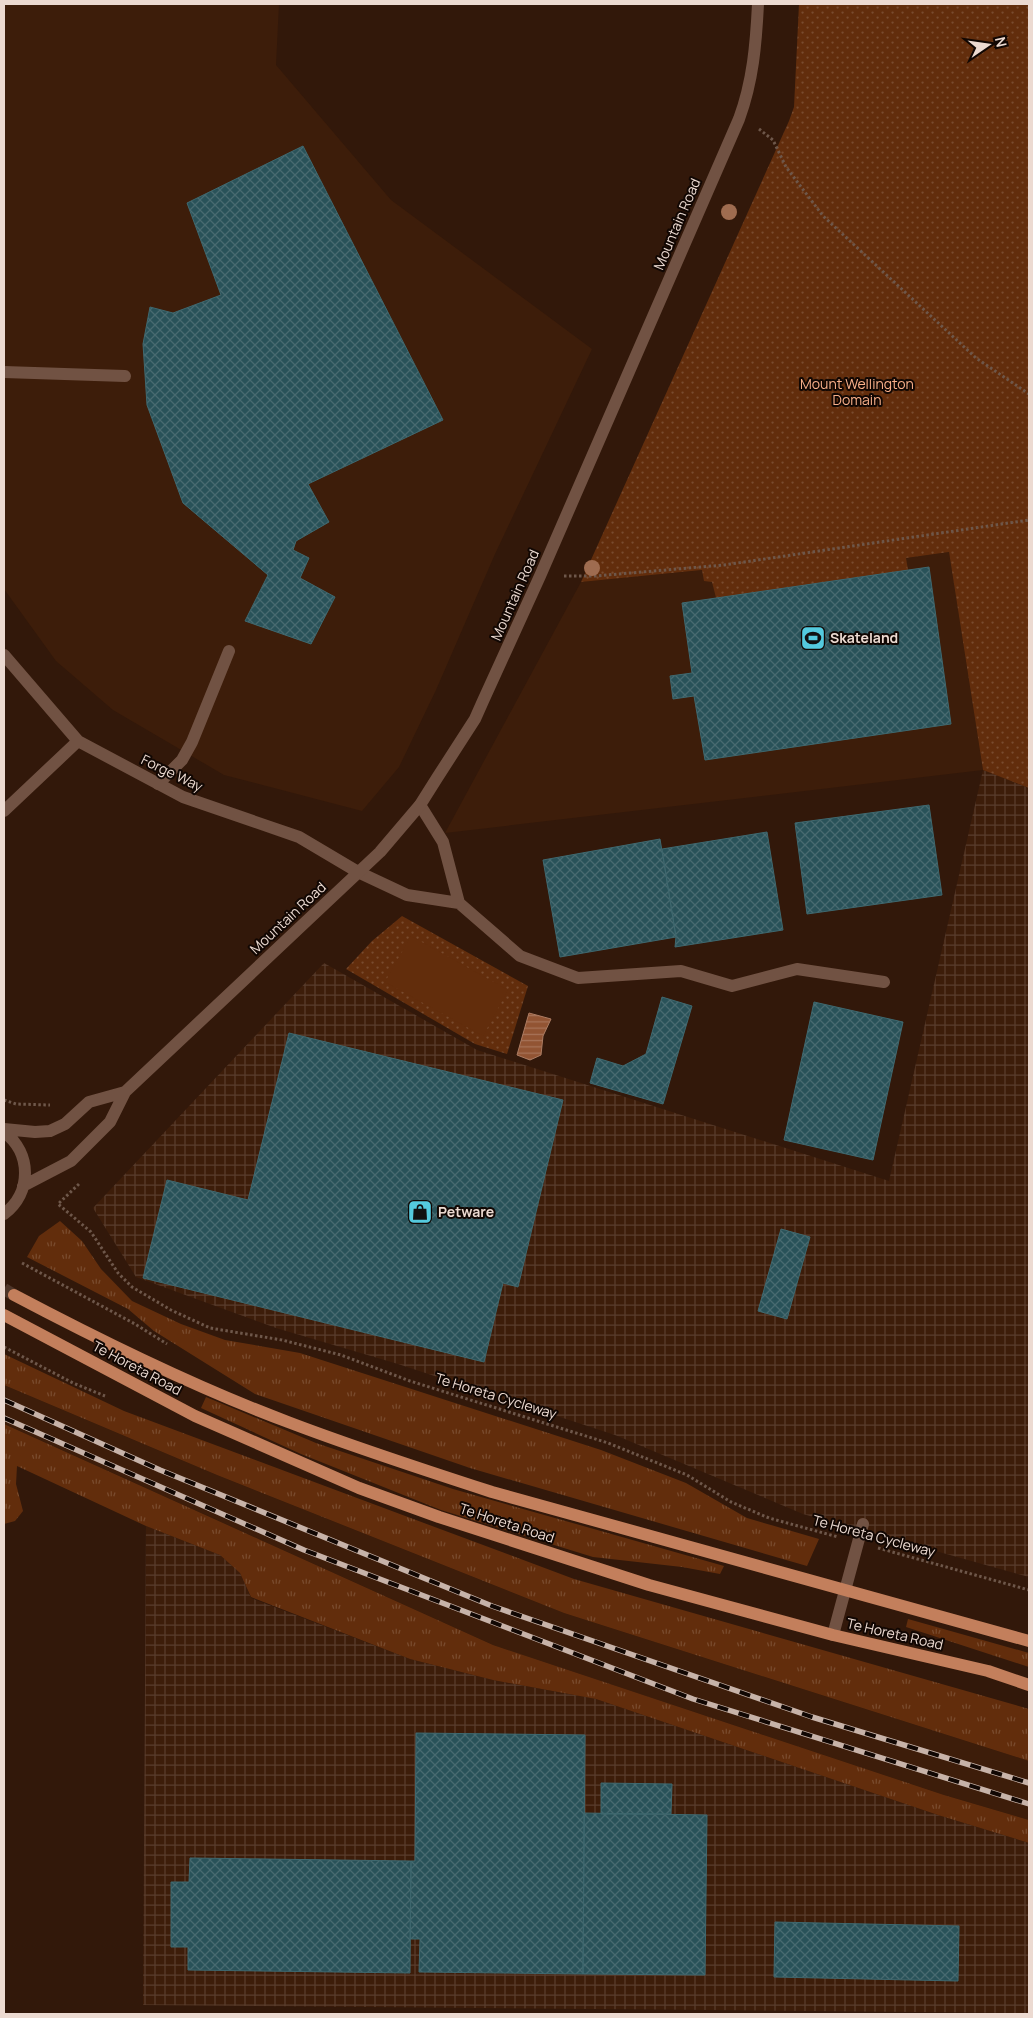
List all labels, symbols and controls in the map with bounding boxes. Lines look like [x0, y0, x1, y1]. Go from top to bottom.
north arrow [963, 20, 1013, 70]
text: N [991, 35, 1012, 49]
street label: Mountain Road [649, 175, 704, 272]
park label: Mount Wellington Domain [800, 374, 914, 409]
street label: Mountain Road [486, 546, 543, 643]
sports icon: Skateland [800, 625, 826, 651]
place label: Skateland [830, 628, 898, 647]
street label: Forge Way [138, 749, 207, 796]
street label: Mountain Road [245, 877, 330, 958]
shop icon: Petware [407, 1199, 433, 1225]
place label: Petware [438, 1202, 494, 1221]
street label: Te Horeta Road [89, 1336, 185, 1399]
street label: Te Horeta Cycleway [433, 1368, 560, 1423]
street label: Te Horeta Road [457, 1498, 557, 1547]
street label: Te Horeta Cycleway [811, 1510, 938, 1561]
street label: Te Horeta Road [845, 1613, 945, 1654]

